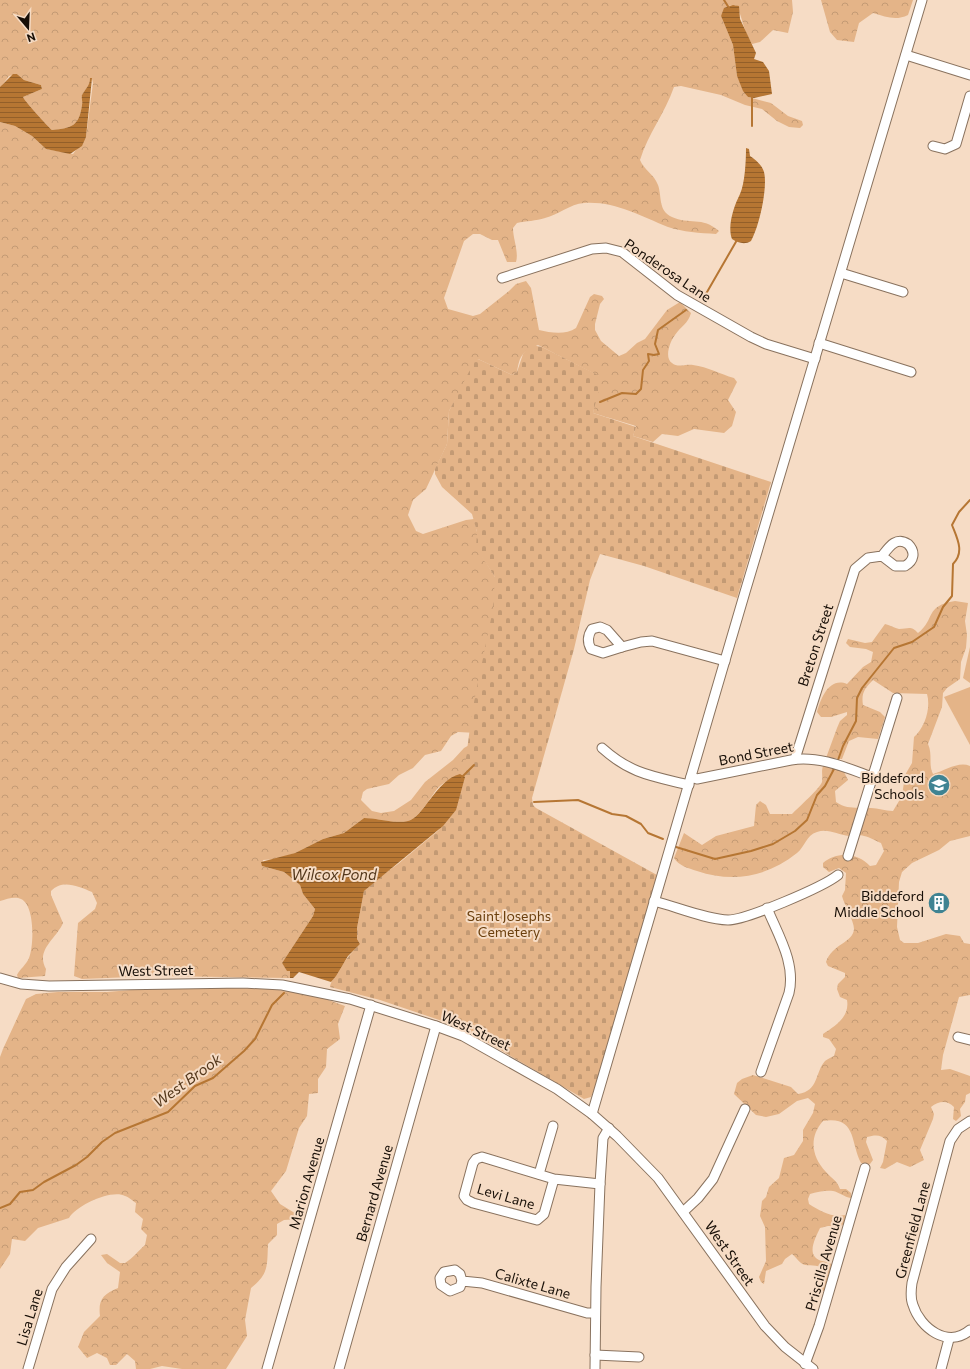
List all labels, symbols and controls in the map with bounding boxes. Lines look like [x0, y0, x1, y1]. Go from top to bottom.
north arrow [8, 8, 48, 48]
text: N [25, 30, 37, 45]
street label: Ponderosa Lane [621, 235, 715, 305]
street label: Breton Street [794, 601, 836, 688]
street label: Bond Street [717, 737, 795, 769]
place label: Biddeford Schools [861, 769, 924, 802]
school or university icon: Biddeford Schools [926, 772, 952, 798]
water label: Wilcox Pond [291, 865, 378, 883]
place label: Biddeford Middle School [834, 887, 924, 920]
building icon: Biddeford Middle School [926, 890, 952, 916]
park label: Saint Josephs Cemetery [467, 907, 551, 940]
street label: West Street [118, 961, 194, 979]
street label: West Street [438, 1006, 514, 1054]
water label: West Brook [150, 1049, 225, 1111]
street label: Marion Avenue [285, 1135, 327, 1231]
street label: Bernard Avenue [352, 1143, 396, 1243]
street label: Levi Lane [475, 1180, 537, 1212]
street label: Greenfield Lane [891, 1180, 933, 1280]
street label: Priscilla Avenue [801, 1213, 845, 1313]
street label: West Street [702, 1217, 759, 1289]
street label: Calixte Lane [493, 1264, 573, 1302]
street label: Lisa Lane [12, 1286, 46, 1348]

